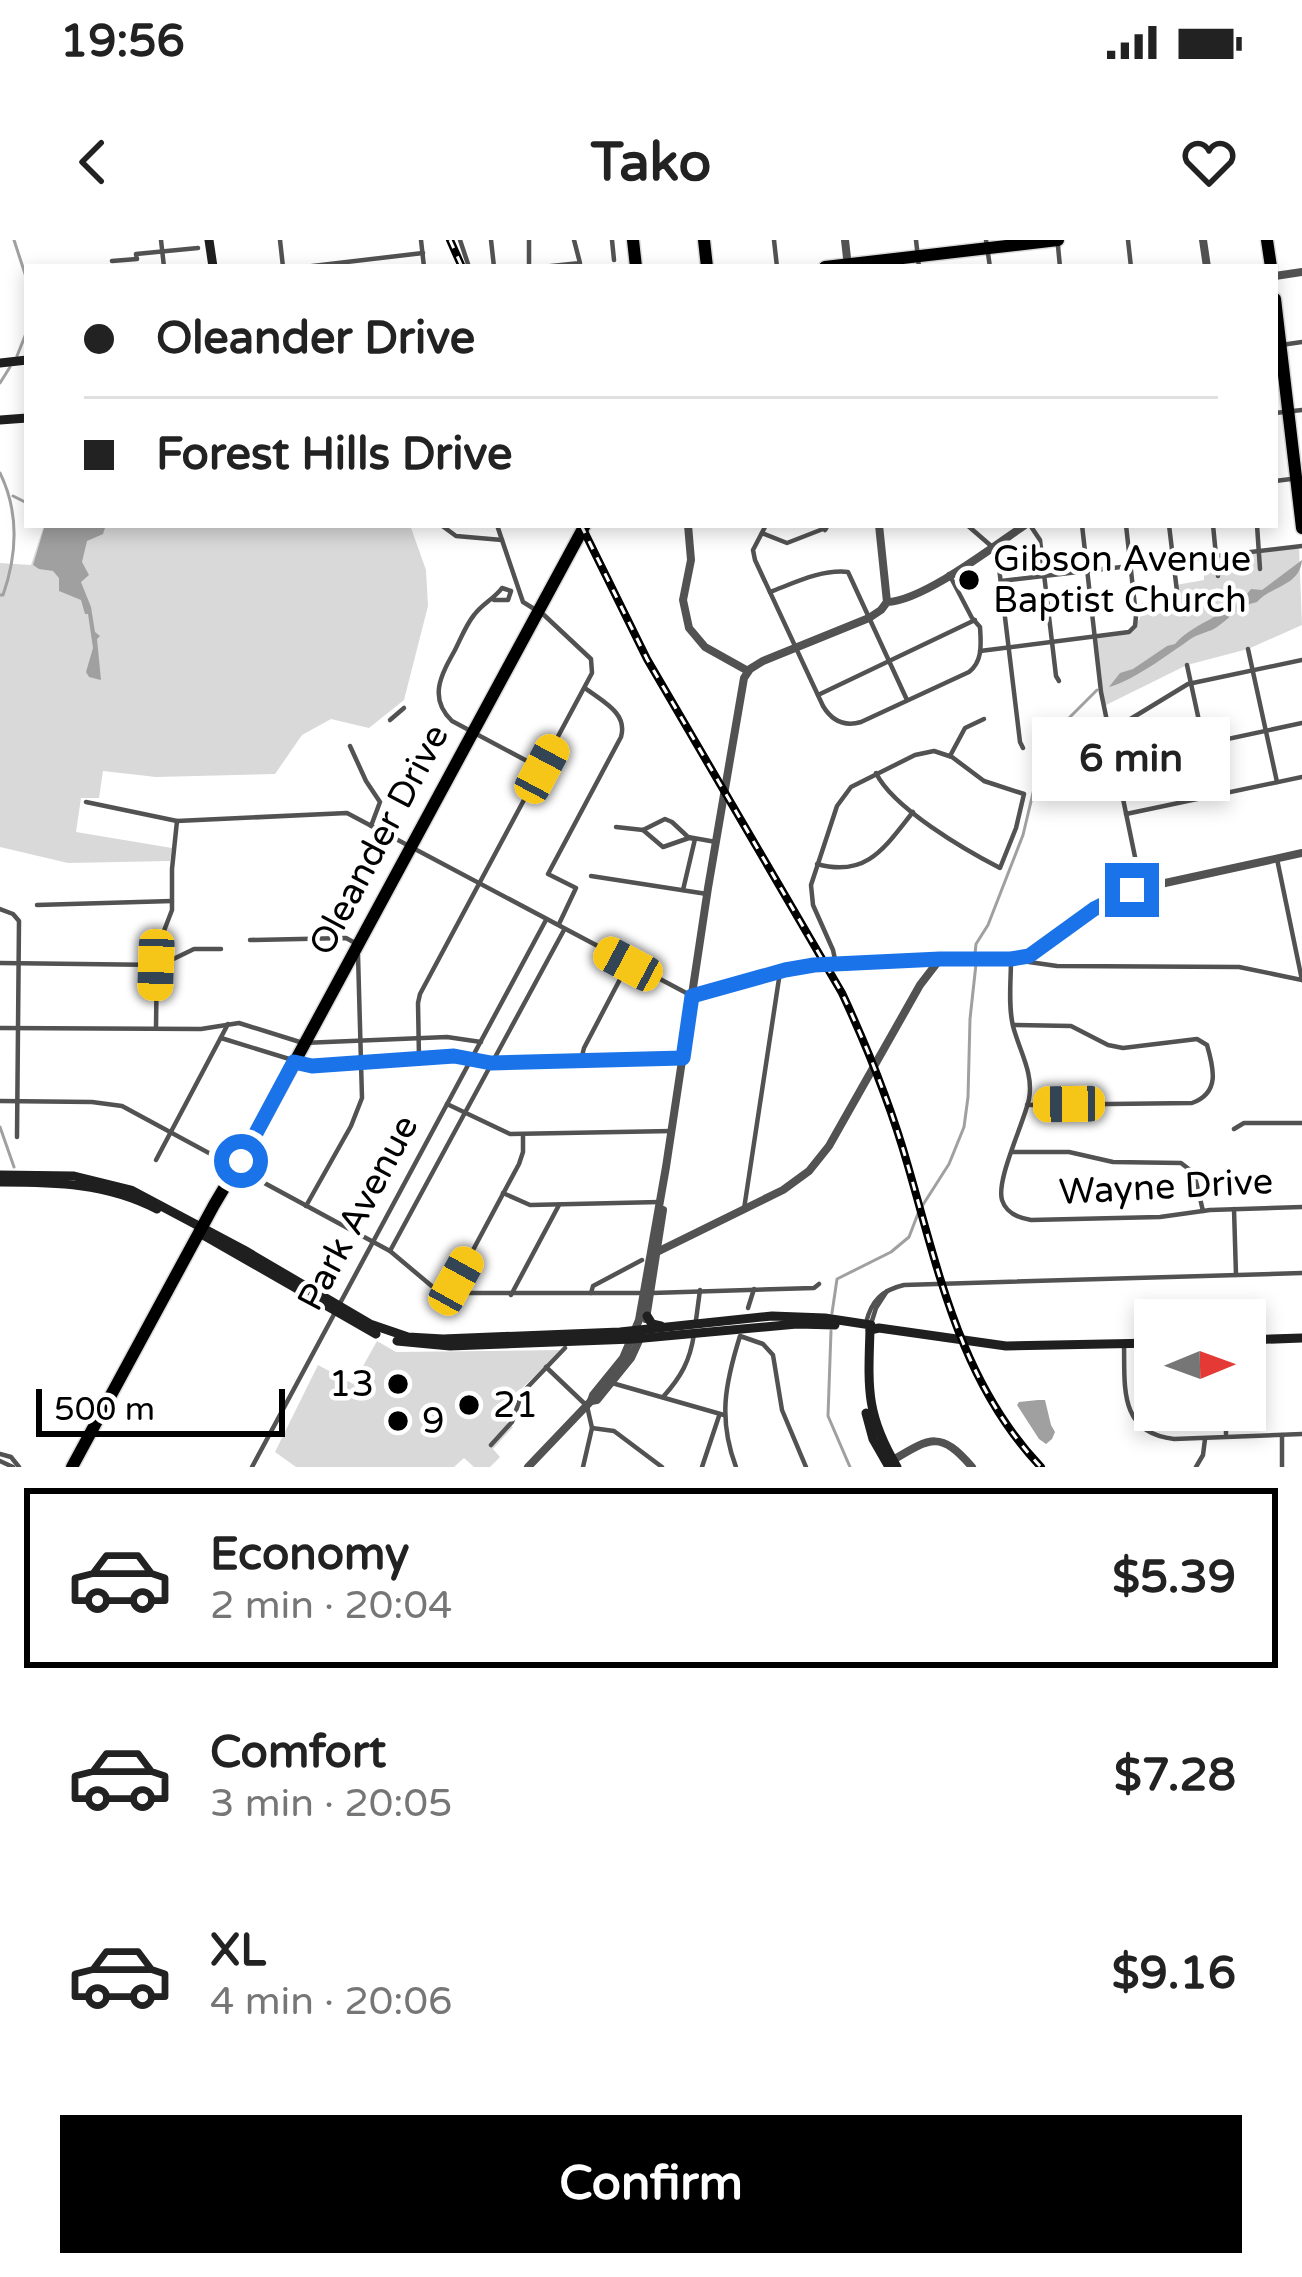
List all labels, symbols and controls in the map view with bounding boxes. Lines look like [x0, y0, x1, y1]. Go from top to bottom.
text: 19:56 [60, 15, 185, 69]
icon: back [60, 129, 126, 195]
icon: heart [1176, 129, 1242, 195]
text: Tako [591, 130, 711, 195]
text: Oleander Drive [156, 312, 475, 366]
text: Forest Hills Drive [156, 428, 513, 482]
place label: Gibson Avenue Baptist Church [993, 538, 1251, 622]
marker: Gibson Avenue Baptist Church [956, 567, 982, 593]
callout: 6 min [1033, 716, 1231, 800]
street label: Oleander Drive [300, 717, 458, 963]
car [509, 729, 575, 809]
text: 6 min [1079, 735, 1183, 782]
route end [1105, 863, 1159, 917]
car [137, 928, 175, 1002]
car [588, 931, 668, 997]
car [1033, 1085, 1105, 1123]
street label: Park Avenue [289, 1108, 427, 1318]
route start [214, 1134, 268, 1188]
street label: Wayne Drive [1058, 1160, 1274, 1214]
car [423, 1241, 489, 1321]
north arrow [1134, 1299, 1266, 1431]
map controls [1134, 1299, 1266, 1431]
place label: 13 [329, 1363, 374, 1406]
marker: 13 [385, 1371, 411, 1397]
scale bar [36, 1383, 285, 1436]
place label: 21 [493, 1384, 538, 1427]
text: 500 m [54, 1390, 155, 1429]
marker: 21 [456, 1392, 482, 1418]
place label: 9 [422, 1400, 445, 1443]
marker: 9 [385, 1408, 411, 1434]
icon: car [66, 1524, 174, 1632]
text: Economy [210, 1528, 409, 1582]
text: $5.39 [1112, 1551, 1236, 1605]
text: 2 min · 20:04 [210, 1582, 452, 1629]
icon: car [66, 1722, 174, 1830]
text: Comfort [210, 1726, 386, 1780]
text: $7.28 [1114, 1749, 1236, 1803]
text: 3 min · 20:05 [210, 1780, 452, 1827]
icon: car [66, 1920, 174, 2028]
text: XL [210, 1924, 266, 1978]
text: $9.16 [1112, 1947, 1236, 2001]
text: 4 min · 20:06 [210, 1978, 452, 2025]
button: Confirm [60, 2115, 1242, 2253]

